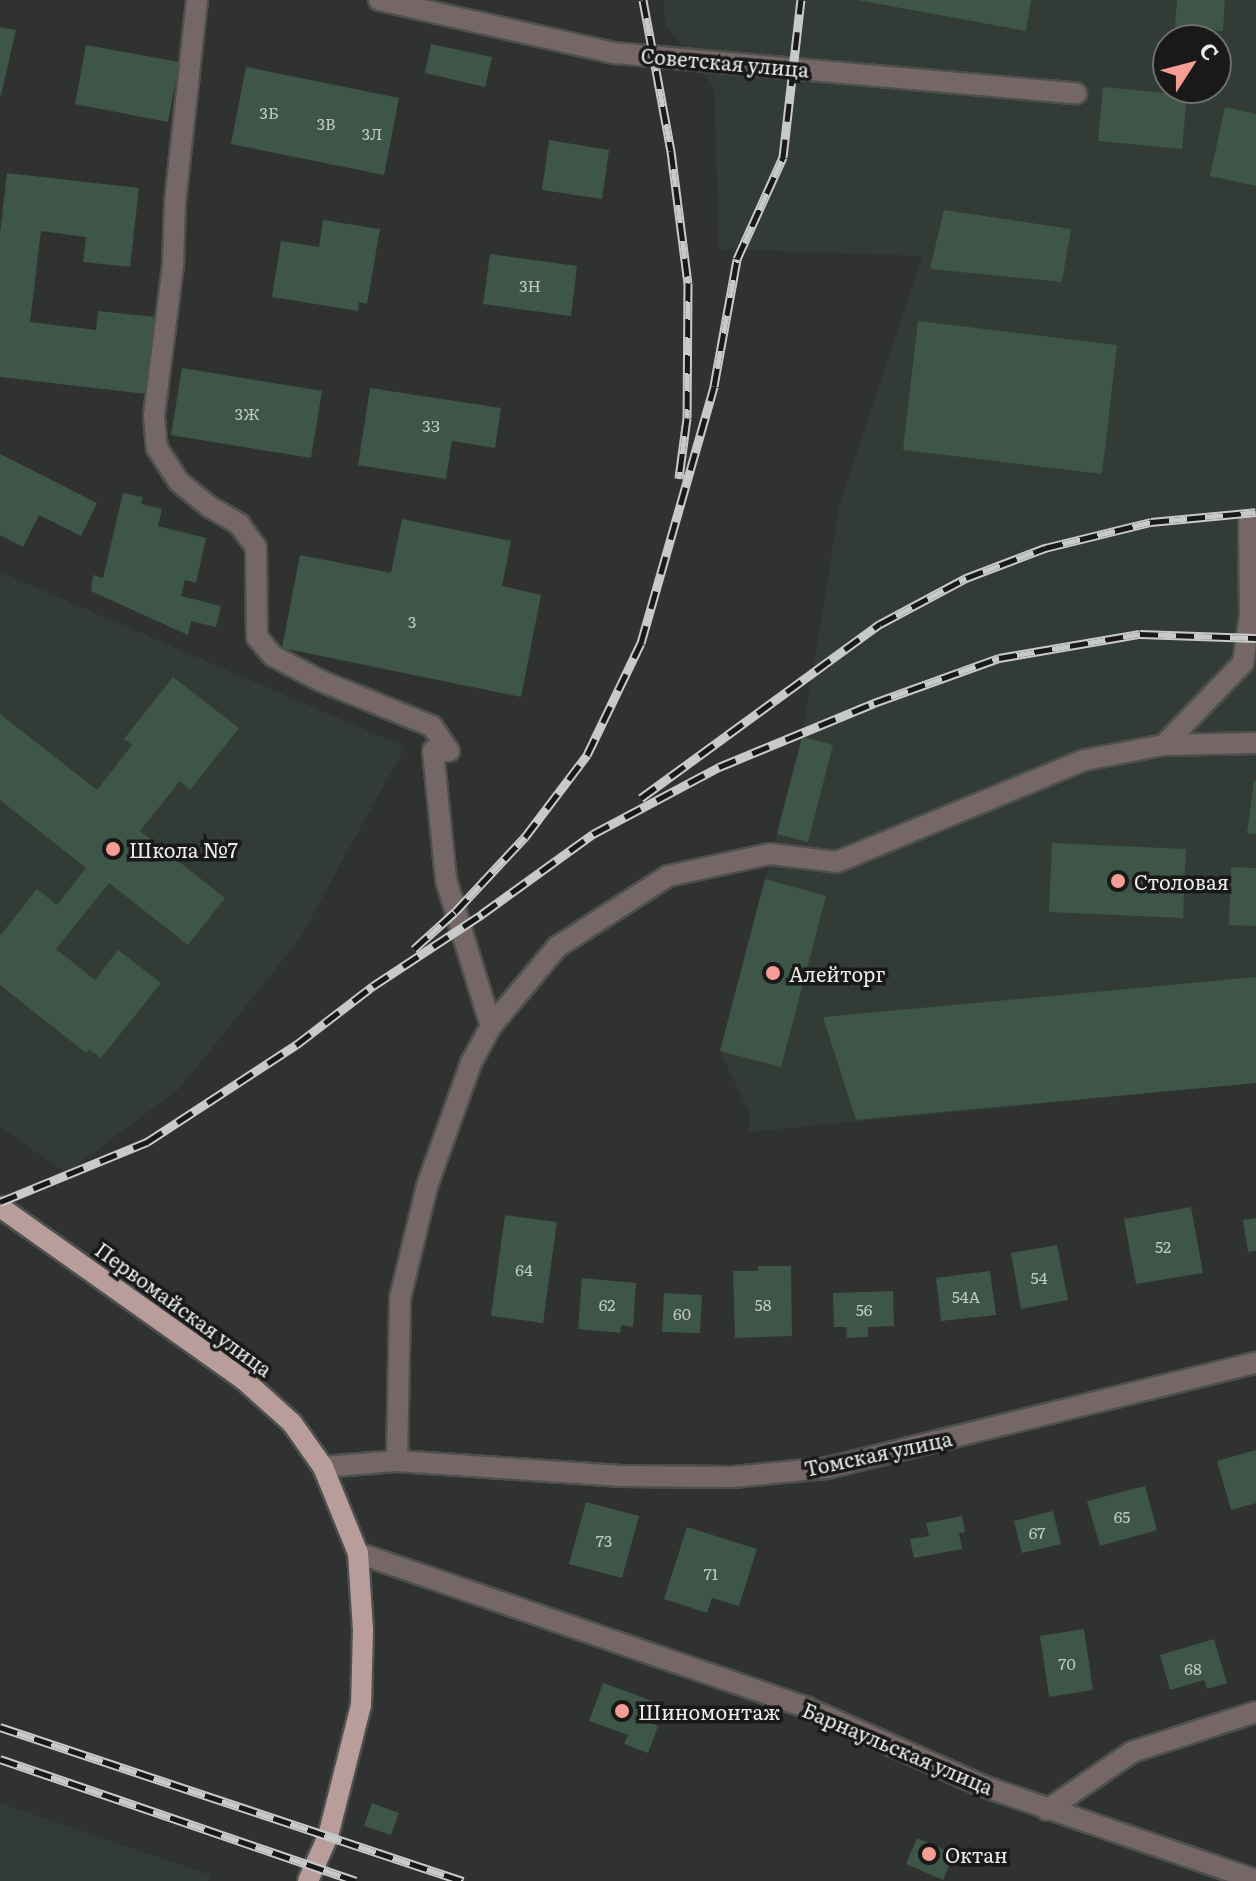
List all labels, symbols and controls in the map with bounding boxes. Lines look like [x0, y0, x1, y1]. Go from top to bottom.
north arrow [1152, 24, 1232, 104]
text: С [1192, 35, 1228, 67]
street label: Советская улица [640, 43, 810, 81]
house number: 3Б [259, 102, 279, 122]
house number: 3В [316, 113, 336, 133]
house number: 3Л [362, 123, 382, 143]
house number: 3Н [519, 275, 541, 295]
house number: 3Ж [234, 403, 260, 423]
house number: 3З [422, 415, 440, 435]
house number: 3 [408, 611, 416, 631]
place label: Школа №7 [129, 837, 238, 861]
marker: Школа №7 [104, 840, 122, 858]
place label: Столовая [1134, 869, 1229, 893]
marker: Столовая [1109, 872, 1127, 890]
place label: Алейторг [789, 961, 885, 985]
marker: Алейторг [764, 964, 782, 982]
house number: 52 [1155, 1236, 1171, 1256]
street label: Первомайская улица [91, 1237, 277, 1381]
house number: 64 [515, 1259, 533, 1279]
house number: 54 [1031, 1267, 1047, 1287]
house number: 54А [952, 1286, 980, 1306]
house number: 62 [599, 1294, 615, 1314]
house number: 58 [755, 1294, 771, 1314]
house number: 56 [856, 1299, 872, 1319]
house number: 60 [673, 1303, 691, 1323]
street label: Томская улица [802, 1426, 954, 1480]
house number: 65 [1114, 1506, 1130, 1526]
house number: 67 [1029, 1522, 1045, 1542]
house number: 73 [596, 1530, 612, 1550]
house number: 71 [704, 1563, 718, 1583]
house number: 70 [1058, 1653, 1076, 1673]
house number: 68 [1184, 1658, 1202, 1678]
street label: Барнаульская улица [799, 1697, 997, 1799]
place label: Шиномонтаж [638, 1699, 780, 1723]
marker: Шиномонтаж [613, 1702, 631, 1720]
place label: Октан [945, 1842, 1008, 1866]
marker: Октан [920, 1845, 938, 1863]

